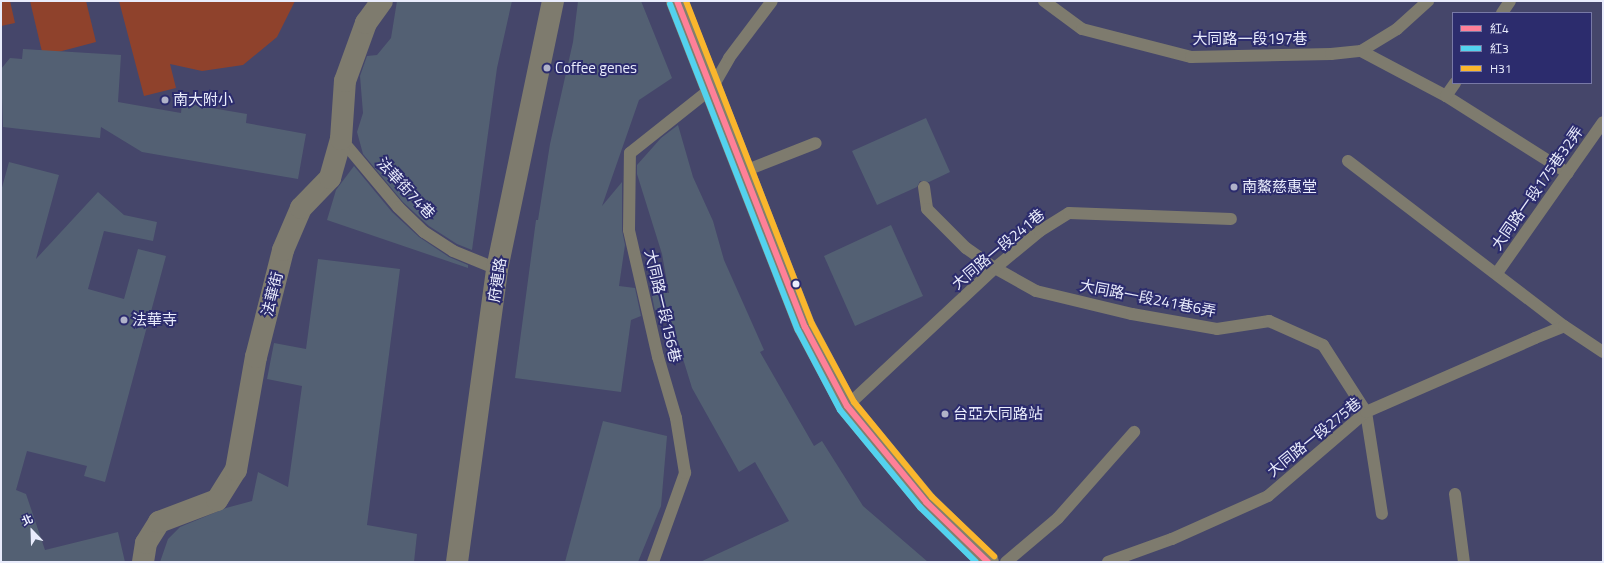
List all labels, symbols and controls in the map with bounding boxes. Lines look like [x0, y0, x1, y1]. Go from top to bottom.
legend [1452, 12, 1592, 84]
text: 紅4 [1490, 19, 1509, 38]
street label: 大同路一段197巷 [1192, 30, 1308, 48]
text: 紅3 [1490, 39, 1509, 58]
place label: Coffee genes [555, 59, 637, 77]
text: H31 [1490, 59, 1512, 78]
marker: Coffee genes [542, 63, 552, 73]
place label: 南大附小 [173, 91, 233, 109]
marker: 南大附小 [160, 95, 170, 105]
street label: 大同路一段175巷32弄 [1487, 123, 1587, 253]
street label: 法華街74巷 [373, 154, 439, 222]
place label: 南鰲慈惠堂 [1242, 178, 1317, 196]
marker: 南鰲慈惠堂 [1229, 182, 1239, 192]
street label: 大同路一段241巷 [948, 205, 1048, 293]
street label: 大同路一段156巷 [641, 248, 685, 364]
street label: 府連路 [485, 256, 509, 304]
street label: 法華街 [258, 270, 286, 318]
street label: 大同路一段241巷6弄 [1078, 276, 1218, 320]
unlabelled marker [791, 279, 801, 289]
place label: 法華寺 [132, 311, 177, 329]
marker: 法華寺 [119, 315, 129, 325]
street label: 大同路一段275巷 [1264, 394, 1364, 480]
place label: 台亞大同路站 [953, 405, 1043, 423]
marker: 台亞大同路站 [940, 409, 950, 419]
text: 北 [19, 510, 35, 529]
north arrow [12, 511, 52, 551]

